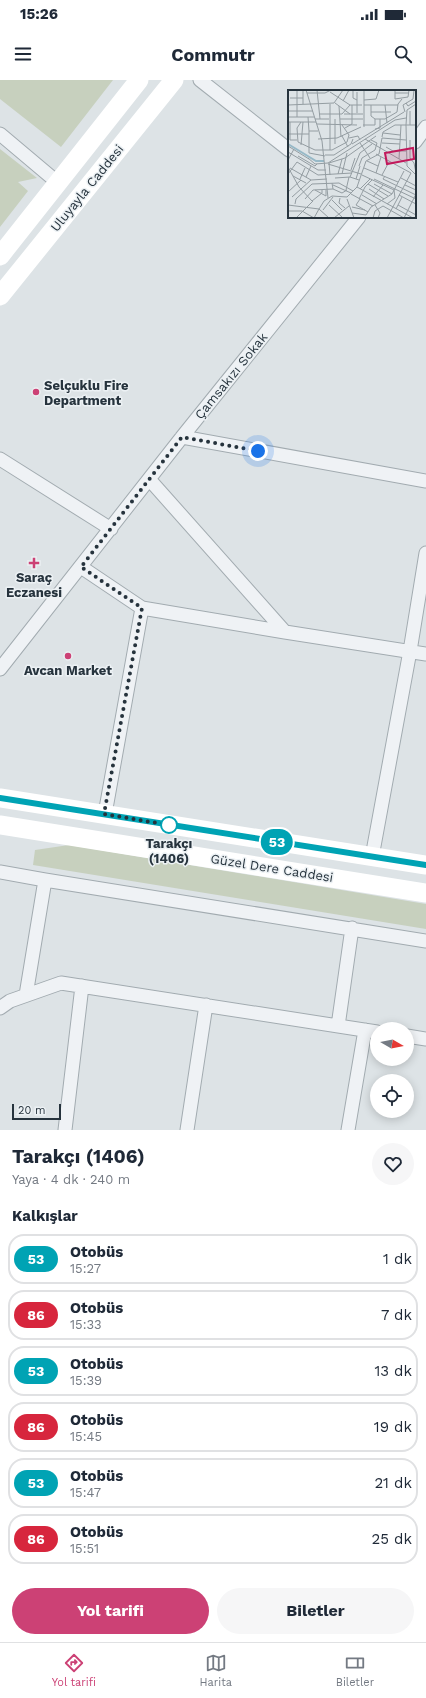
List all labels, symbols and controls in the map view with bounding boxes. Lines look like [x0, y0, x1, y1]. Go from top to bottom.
text: 15:26 [20, 5, 58, 23]
icon: menu [12, 43, 34, 65]
icon: search [392, 43, 414, 65]
text: Commutr [171, 44, 255, 65]
inset map [288, 90, 416, 218]
street label: Uluyayla Caddesi [47, 142, 127, 234]
street label: Çamsakızı Sokak [192, 329, 271, 422]
place label: Selçuklu Fire Department [44, 378, 129, 408]
marker: Selçuklu Fire Department [31, 387, 41, 397]
your location [248, 441, 268, 461]
marker: Saraç Eczanesi [29, 558, 39, 568]
place label: Saraç Eczanesi [6, 570, 62, 600]
marker: Avcan Market [63, 651, 73, 661]
place label: Avcan Market [24, 663, 112, 678]
marker: Tarakçı (1406) [160, 816, 178, 834]
line badge: 53 [259, 829, 295, 855]
text: 53 [269, 834, 285, 850]
place label: Tarakçı (1406) [146, 836, 192, 866]
street label: Güzel Dere Caddesi [210, 851, 334, 885]
north arrow [370, 1022, 414, 1066]
map controls [370, 1022, 414, 1118]
button: locate [370, 1074, 414, 1118]
scale bar [12, 1102, 61, 1121]
text: 20 m [18, 1104, 46, 1117]
button: heart [372, 1143, 414, 1185]
text: Tarakçı (1406) [12, 1145, 145, 1168]
text: Yaya · 4 dk · 240 m [12, 1172, 130, 1187]
text: Kalkışlar [12, 1207, 78, 1225]
text: Otobüs [70, 1243, 123, 1261]
text: 1 dk [383, 1250, 412, 1268]
text: 53 [28, 1251, 44, 1267]
text: 15:27 [70, 1261, 101, 1276]
text: Otobüs [70, 1299, 123, 1317]
text: 7 dk [381, 1306, 412, 1324]
text: 86 [27, 1307, 45, 1323]
text: 15:33 [70, 1317, 102, 1332]
text: Otobüs [70, 1355, 123, 1373]
text: 13 dk [374, 1362, 412, 1380]
text: 53 [28, 1363, 44, 1379]
text: 15:39 [70, 1373, 102, 1388]
text: Otobüs [70, 1411, 123, 1429]
text: 19 dk [374, 1418, 412, 1436]
text: 86 [27, 1419, 45, 1435]
text: 15:45 [70, 1429, 102, 1444]
text: Otobüs [70, 1467, 123, 1485]
text: 21 dk [374, 1474, 412, 1492]
text: 53 [28, 1475, 44, 1491]
text: 15:47 [70, 1485, 101, 1500]
text: Otobüs [70, 1523, 123, 1541]
text: 25 dk [371, 1530, 412, 1548]
text: 86 [27, 1531, 45, 1547]
text: 15:51 [70, 1541, 99, 1556]
button: Yol tarifi [12, 1588, 209, 1634]
button: Biletler [217, 1588, 414, 1634]
tab: Yol tarifi [52, 1652, 96, 1689]
tab: Harita [200, 1652, 232, 1689]
tab: Biletler [336, 1652, 374, 1689]

